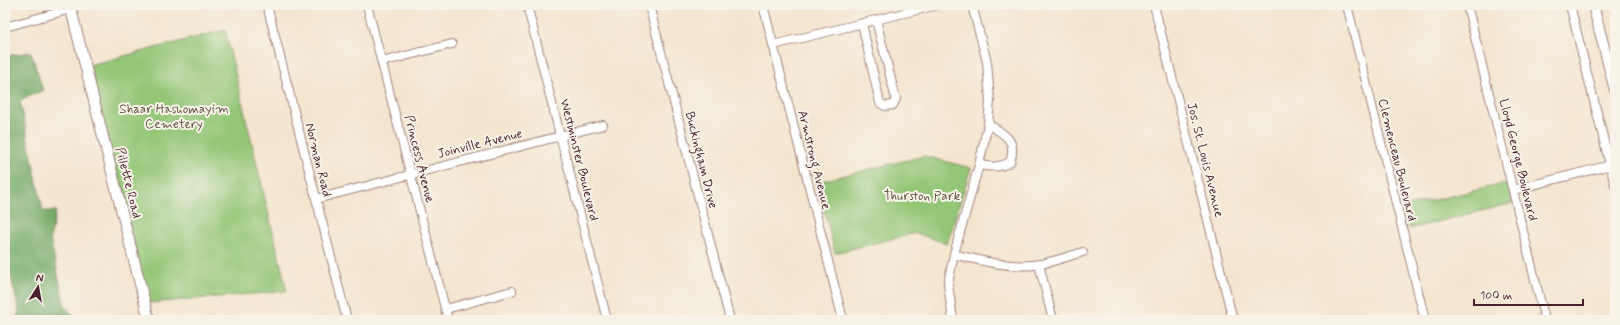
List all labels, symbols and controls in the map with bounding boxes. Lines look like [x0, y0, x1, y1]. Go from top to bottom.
street label: Westminster Boulevard [556, 97, 602, 223]
street label: Clemenceau Boulevard [1374, 97, 1420, 223]
street label: Lloyd George Boulevard [1495, 97, 1541, 223]
park label: Shaar Hashomayim Cemetery [119, 101, 229, 133]
street label: Jos. St. Louis Avenue [1182, 101, 1228, 219]
street label: Armstrong Avenue [791, 109, 835, 212]
street label: Buckingham Drive [679, 110, 721, 211]
street label: Princess Avenue [400, 113, 438, 205]
street label: Norman Road [301, 121, 335, 199]
street label: Joinville Avenue [436, 125, 524, 163]
street label: Pillette Road [111, 146, 145, 220]
park label: Thurston Park [884, 188, 961, 205]
north arrow [18, 267, 58, 307]
text: N [35, 271, 45, 286]
scale bar [1474, 281, 1583, 307]
text: 100 m [1480, 288, 1512, 304]

